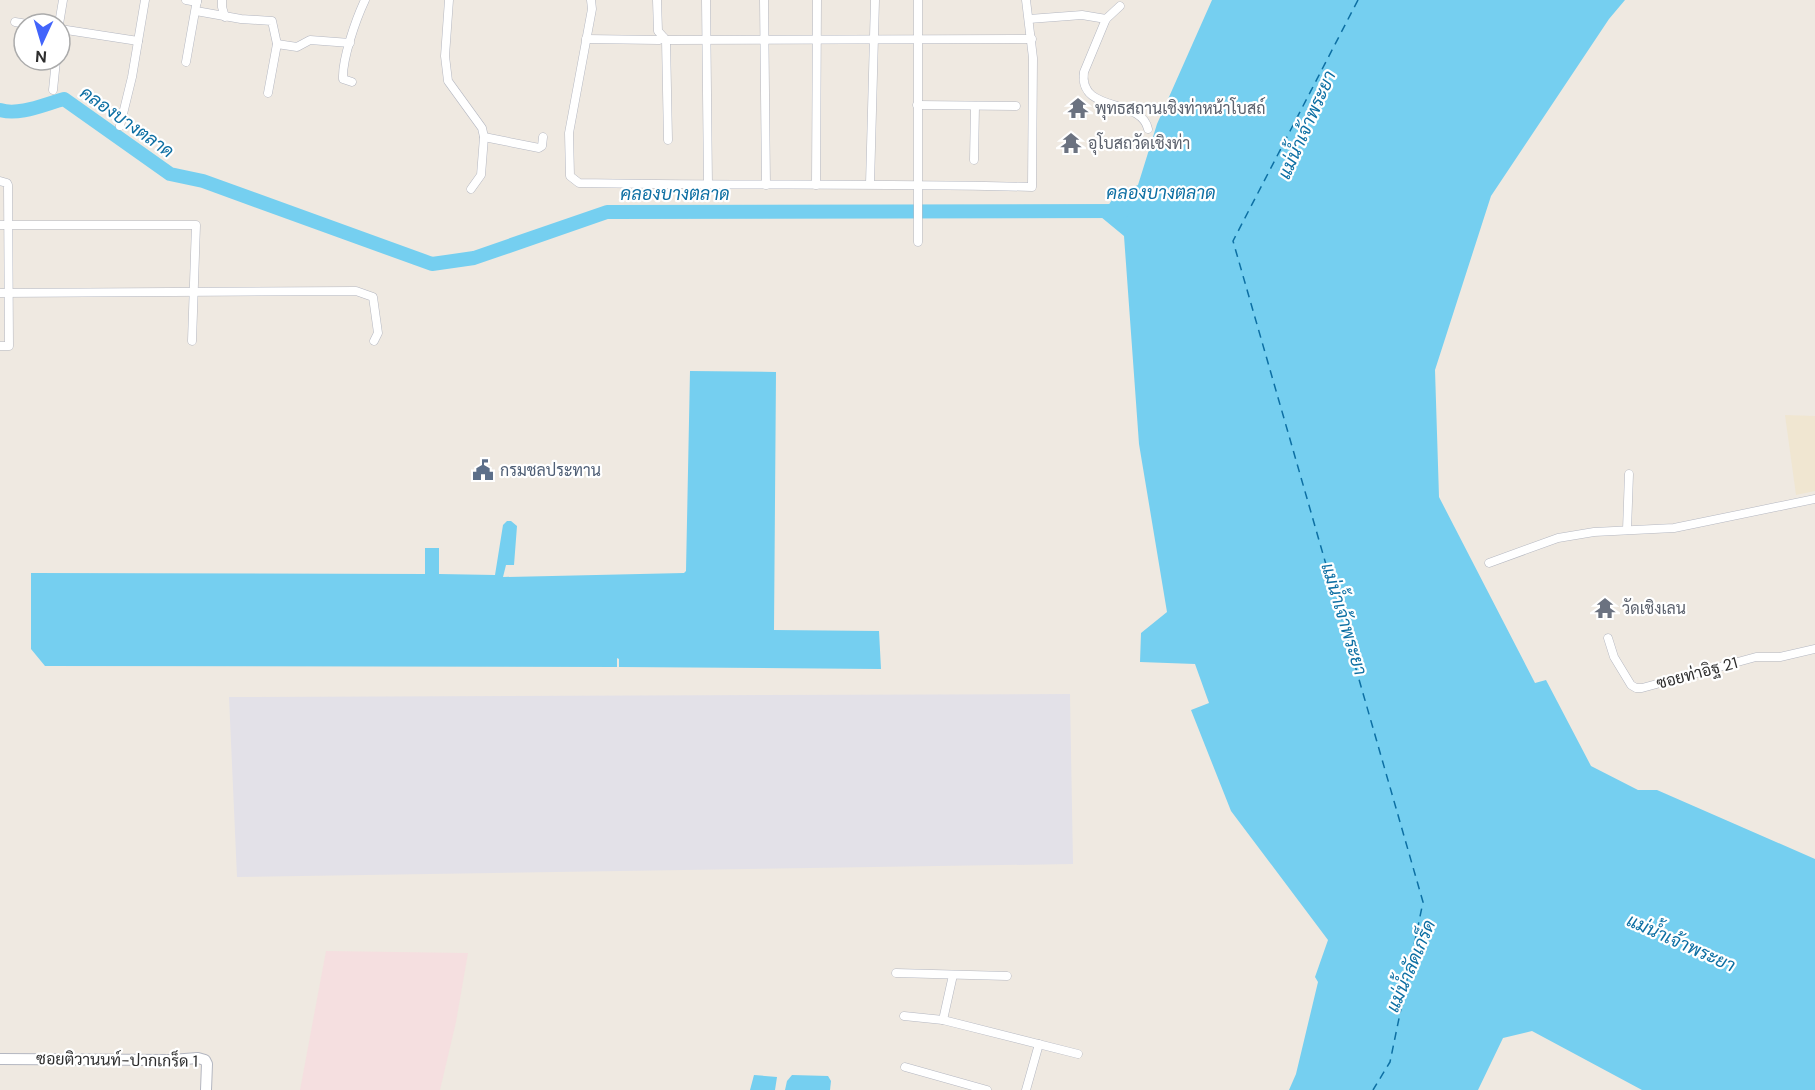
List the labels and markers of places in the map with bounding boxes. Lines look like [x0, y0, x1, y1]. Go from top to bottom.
temple icon: พุทธสถานเชิงท่าหน้าโบสถ์ [1066, 96, 1090, 120]
place label: พุทธสถานเชิงท่าหน้าโบสถ์ [1095, 96, 1266, 120]
temple icon: อุโบสถวัดเชิงท่า [1059, 131, 1083, 155]
place label: อุโบสถวัดเชิงท่า [1088, 132, 1190, 155]
public building icon: กรมชลประทาน [471, 458, 495, 482]
place label: กรมชลประทาน [500, 460, 601, 481]
temple icon: วัดเชิงเลน [1593, 596, 1617, 620]
place label: วัดเชิงเลน [1622, 598, 1686, 619]

